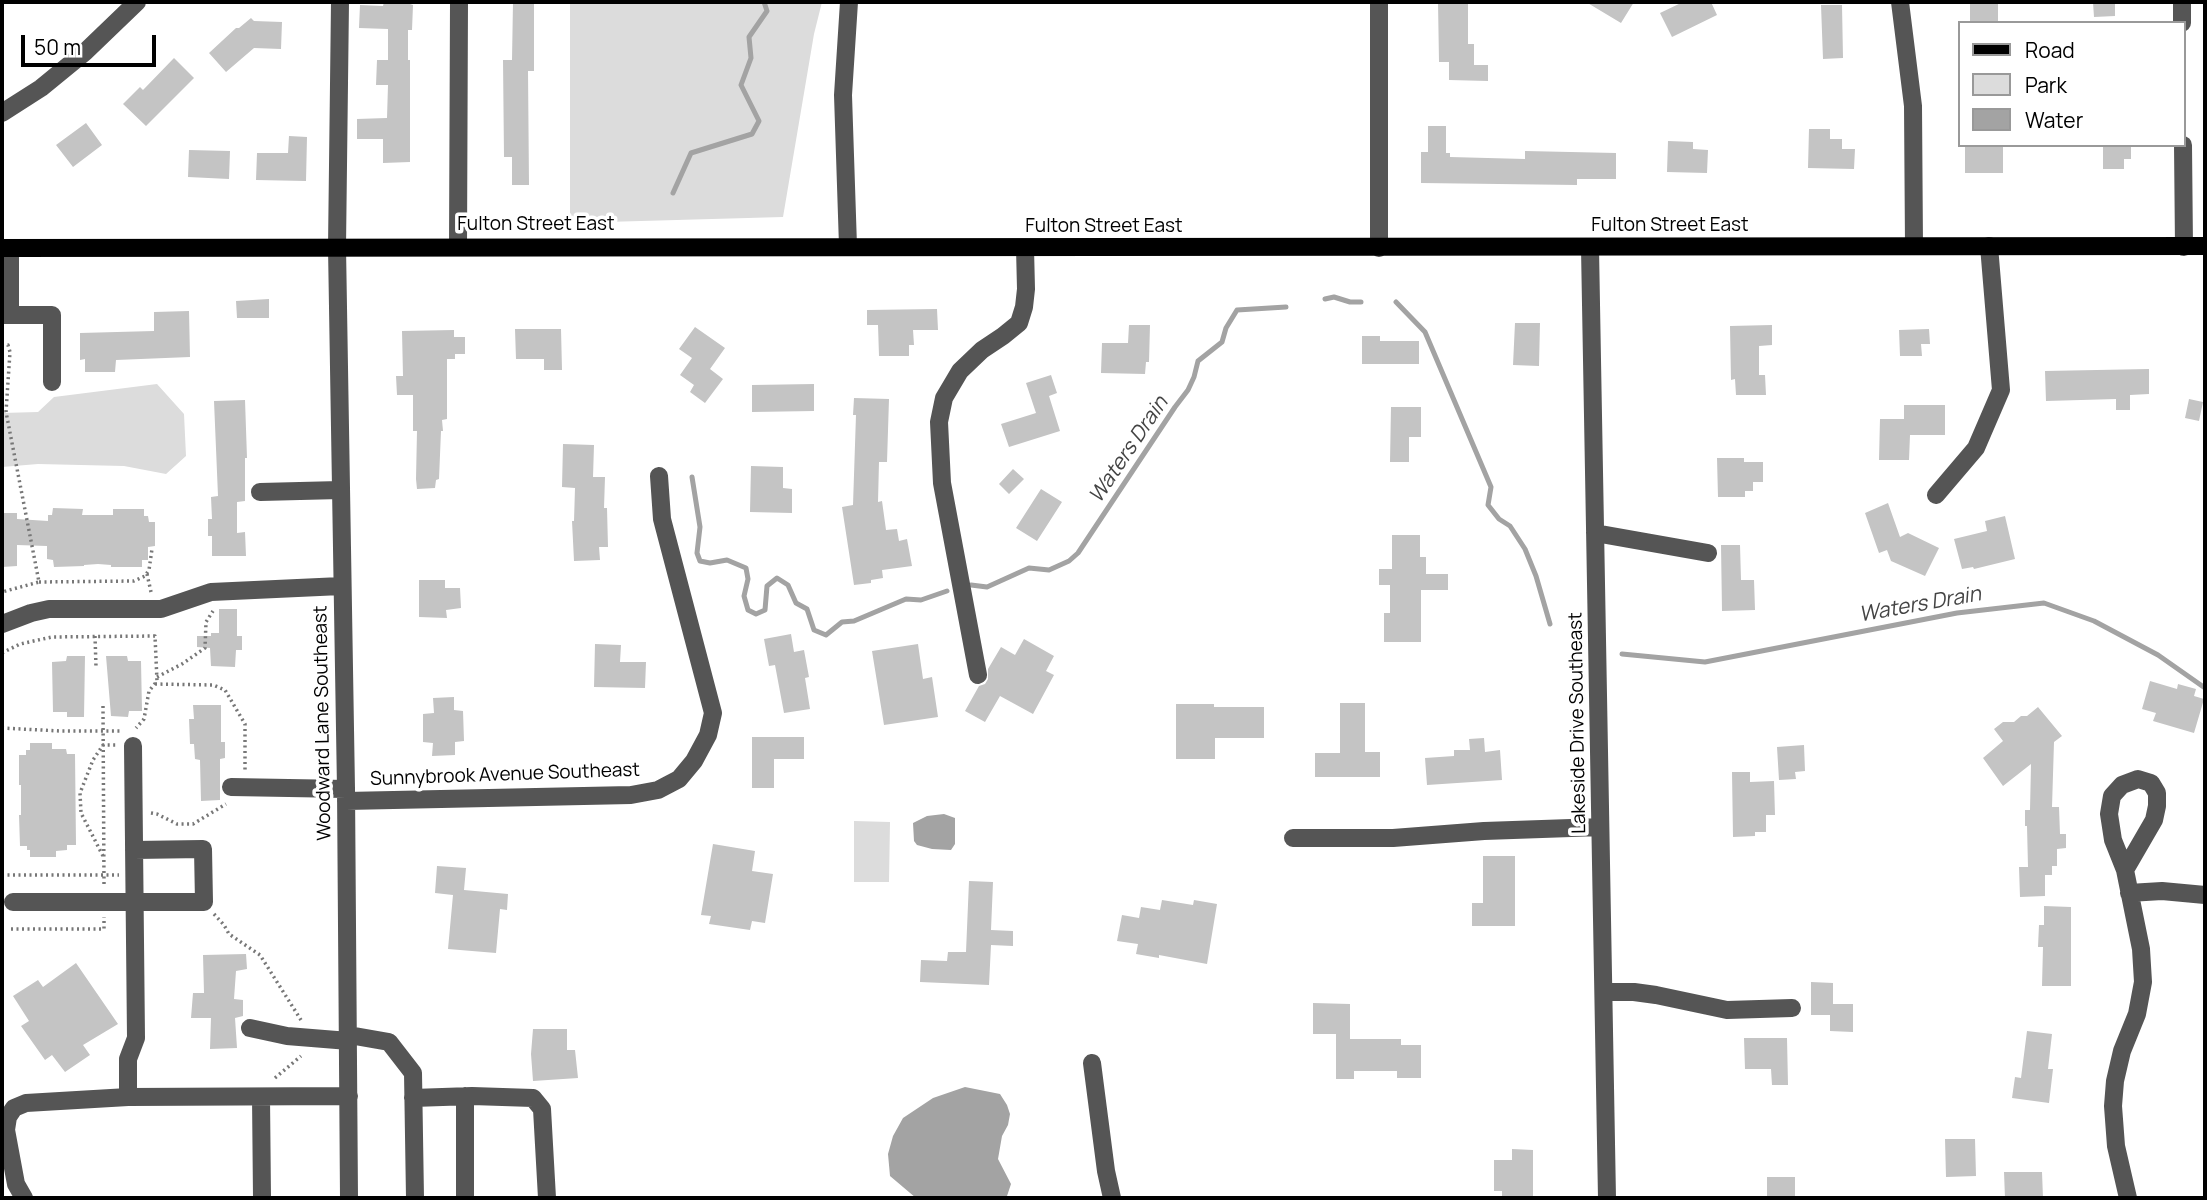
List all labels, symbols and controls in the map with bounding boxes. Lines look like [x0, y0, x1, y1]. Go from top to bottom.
scale bar [24, 21, 159, 65]
legend [1958, 21, 2186, 147]
text: 50 m [34, 33, 81, 61]
text: Road [2025, 36, 2075, 64]
text: Park [2025, 71, 2067, 99]
text: Water [2025, 106, 2083, 134]
street label: Fulton Street East [457, 214, 615, 236]
street label: Fulton Street East [1591, 215, 1749, 237]
street label: Fulton Street East [1025, 216, 1183, 238]
water label: Waters Drain [1084, 392, 1174, 508]
water label: Waters Drain [1857, 582, 1983, 628]
street label: Woodward Lane Southeast [310, 605, 336, 841]
street label: Lakeside Drive Southeast [1565, 612, 1591, 834]
street label: Sunnybrook Avenue Southeast [370, 759, 640, 791]

